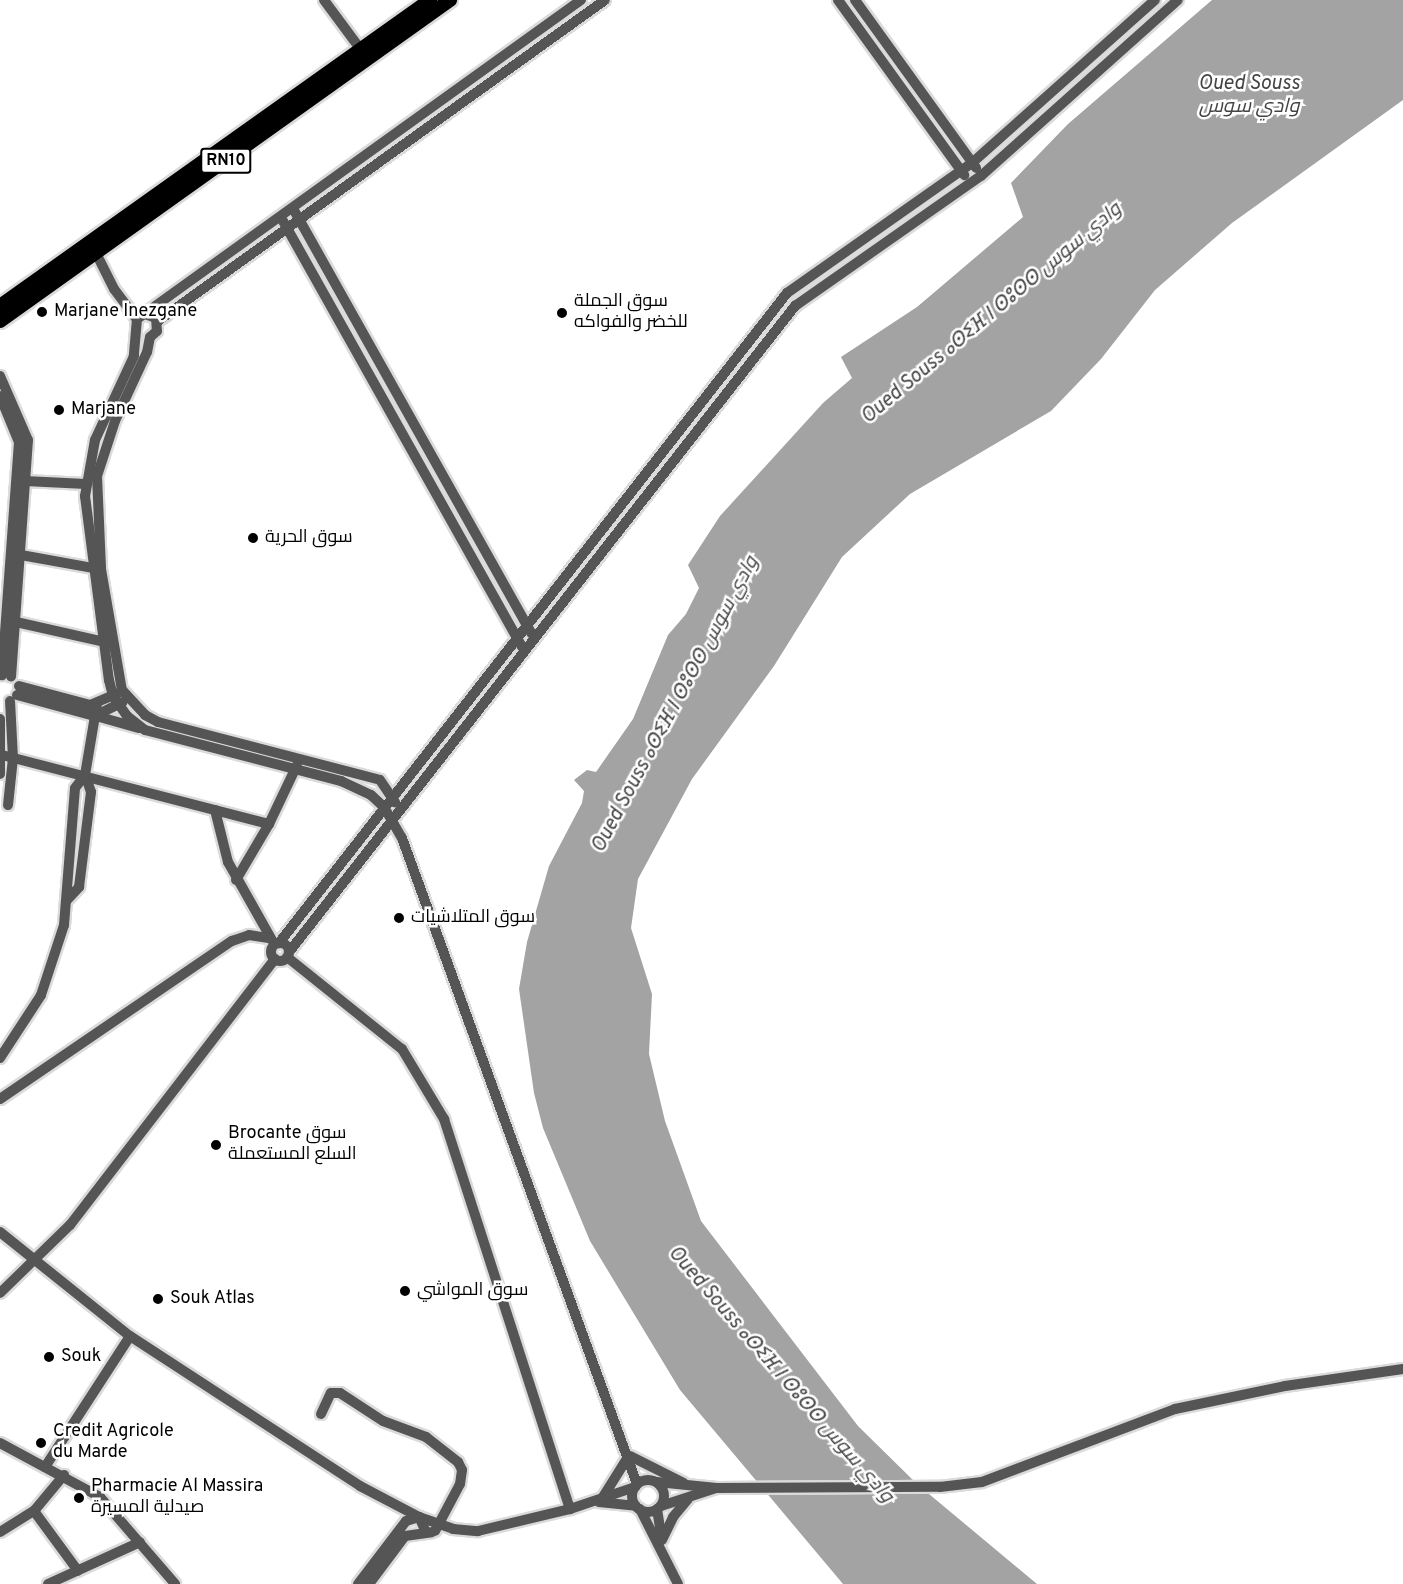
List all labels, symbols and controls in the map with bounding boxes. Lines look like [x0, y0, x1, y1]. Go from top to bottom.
water label: Oued Souss وادي سوس [1198, 72, 1300, 119]
road number: RN10 [199, 148, 253, 174]
water label: Oued Souss ⴰⵙⵉⴼ ⵏ ⵙⵓⵙⵙ وادي سوس [857, 198, 1127, 430]
place label: سوق الجملة للخضر والفواكه [574, 292, 688, 334]
place label: Marjane Inezgane [54, 301, 197, 323]
marker: Marjane Inezgane [35, 305, 49, 319]
marker: سوق الجملة للخضر والفواكه [555, 306, 569, 320]
place label: Marjane [71, 399, 136, 421]
marker: Marjane [52, 403, 66, 417]
place label: سوق الحرية [265, 527, 353, 549]
marker: سوق الحرية [246, 531, 260, 545]
water label: Oued Souss ⴰⵙⵉⴼ ⵏ ⵙⵓⵙⵙ وادي سوس [587, 553, 765, 857]
place label: سوق المتلاشيات [411, 907, 535, 929]
marker: سوق المتلاشيات [392, 911, 406, 925]
place label: Brocante سوق السلع المستعملة [228, 1124, 357, 1166]
marker: Brocante سوق السلع المستعملة [209, 1138, 223, 1152]
water label: Oued Souss ⴰⵙⵉⴼ ⵏ ⵙⵓⵙⵙ وادي سوس [662, 1242, 898, 1508]
place label: سوق المواشي [417, 1280, 528, 1302]
marker: سوق المواشي [398, 1284, 412, 1298]
place label: Souk Atlas [170, 1288, 255, 1310]
marker: Souk Atlas [151, 1292, 165, 1306]
place label: Souk [61, 1346, 101, 1368]
marker: Souk [42, 1350, 56, 1364]
place label: Credit Agricole du Marde [53, 1422, 174, 1464]
marker: Credit Agricole du Marde [34, 1436, 48, 1450]
place label: Pharmacie Al Massira صيدلية المسيرة [91, 1477, 264, 1520]
marker: Pharmacie Al Massira صيدلية المسيرة [72, 1491, 86, 1505]

